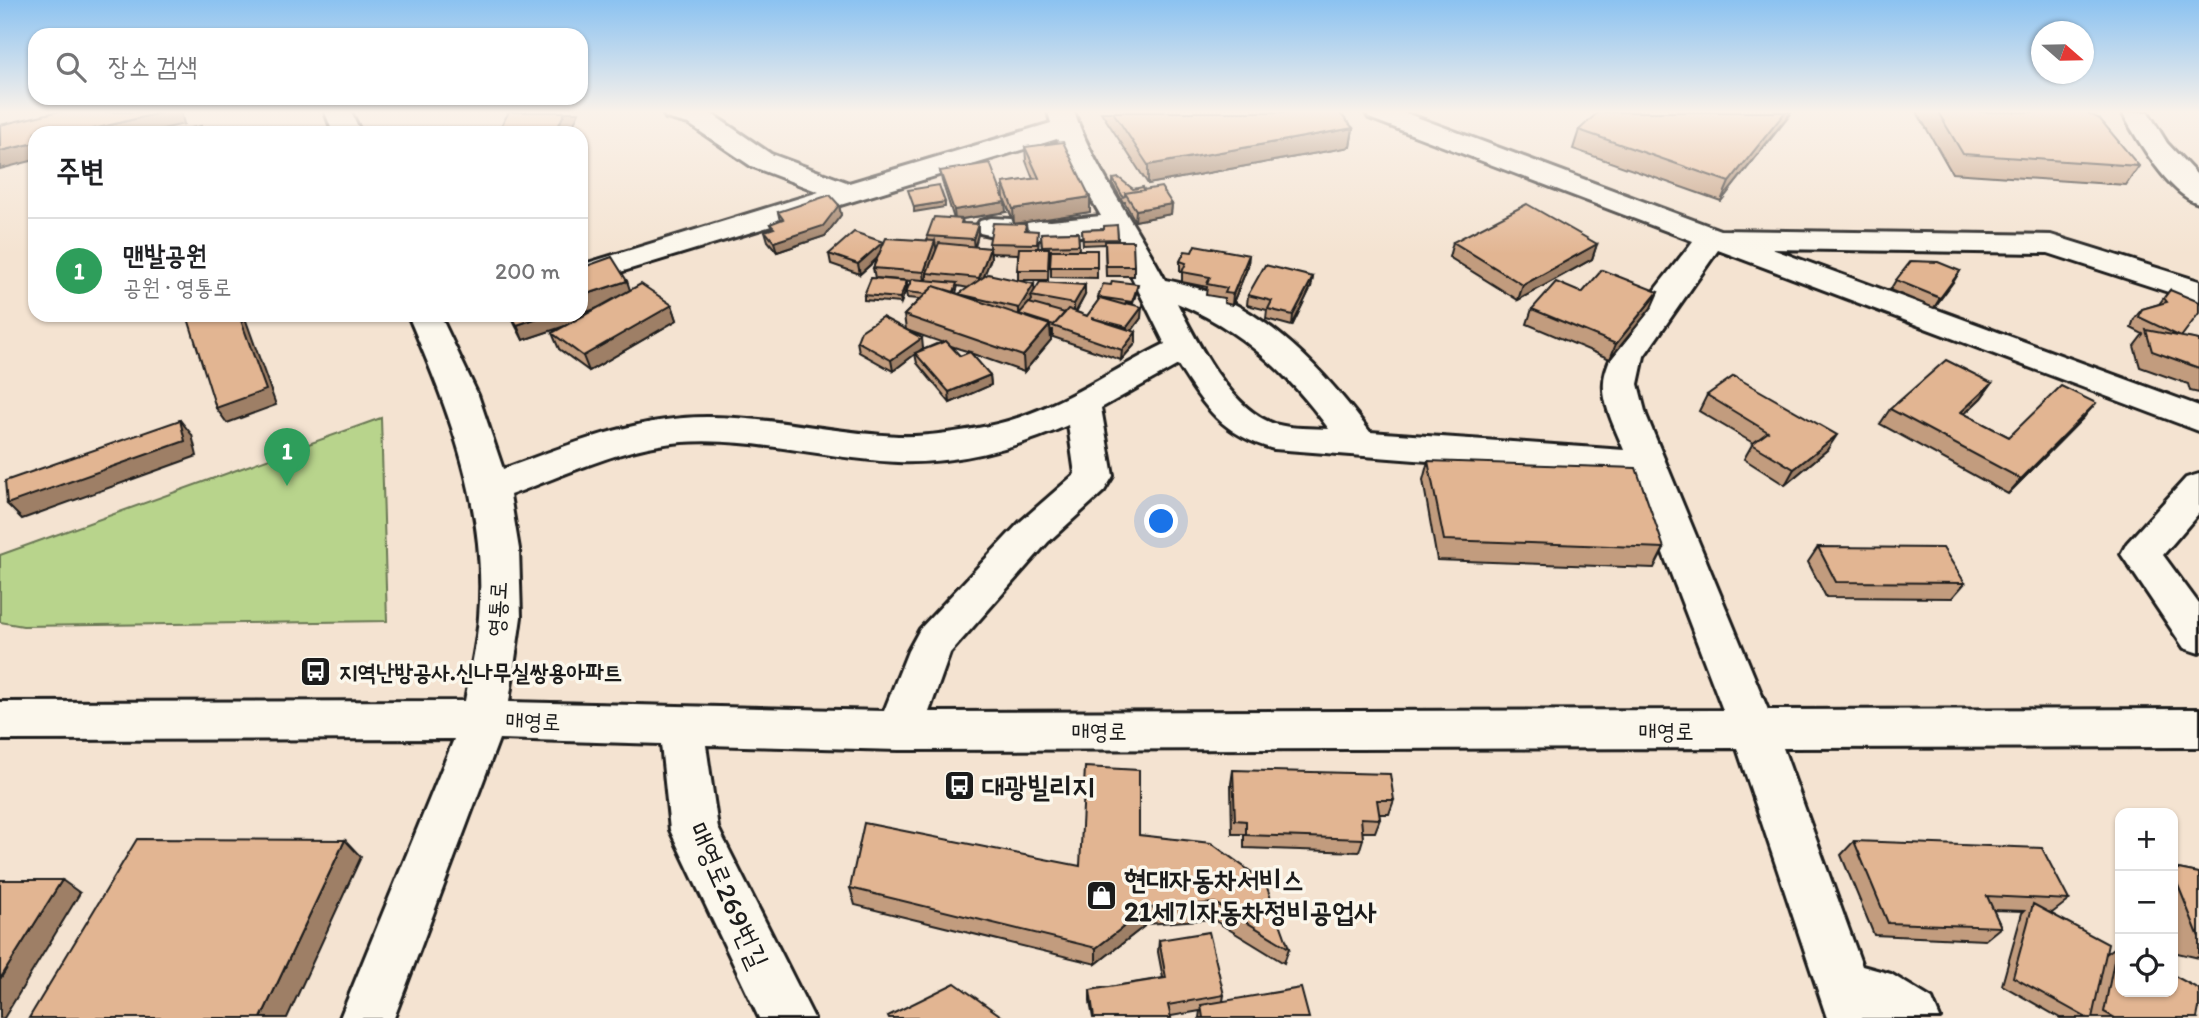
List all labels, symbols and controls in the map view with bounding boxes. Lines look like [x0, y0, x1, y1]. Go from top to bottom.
north arrow [2031, 21, 2094, 84]
search box [28, 28, 588, 105]
icon: search [52, 48, 90, 86]
text: 장소 검색 [108, 50, 198, 82]
text: 주변 [56, 152, 104, 189]
text: 맨발공원 [123, 239, 207, 271]
text: 1 [74, 257, 84, 285]
text: 200 m [495, 257, 560, 285]
text: 공원 · 영통로 [123, 273, 231, 301]
pin: 1 [264, 428, 310, 486]
your location [1144, 504, 1178, 538]
street label: 영통로 [482, 581, 512, 637]
bus stop icon: 지역난방공사.신나무실쌍용아파트 [299, 655, 333, 689]
place label: 지역난방공사.신나무실쌍용아파트 [339, 658, 622, 686]
street label: 매영로 [505, 706, 561, 736]
street label: 매영로 [1071, 717, 1127, 745]
street label: 매영로 [1638, 717, 1694, 745]
bus stop icon: 대광빌리지 [942, 769, 976, 803]
place label: 대광빌리지 [982, 769, 1095, 803]
map controls [2115, 808, 2178, 997]
button: + [2115, 808, 2178, 871]
street label: 매영로269번길 [682, 816, 776, 974]
place label: 현대자동차서비스 21세기자동차정비공업사 [1124, 862, 1377, 928]
button: − [2115, 871, 2178, 934]
shop icon: 현대자동차서비스 21세기자동차정비공업사 [1084, 878, 1118, 912]
button: locate [2115, 934, 2178, 997]

